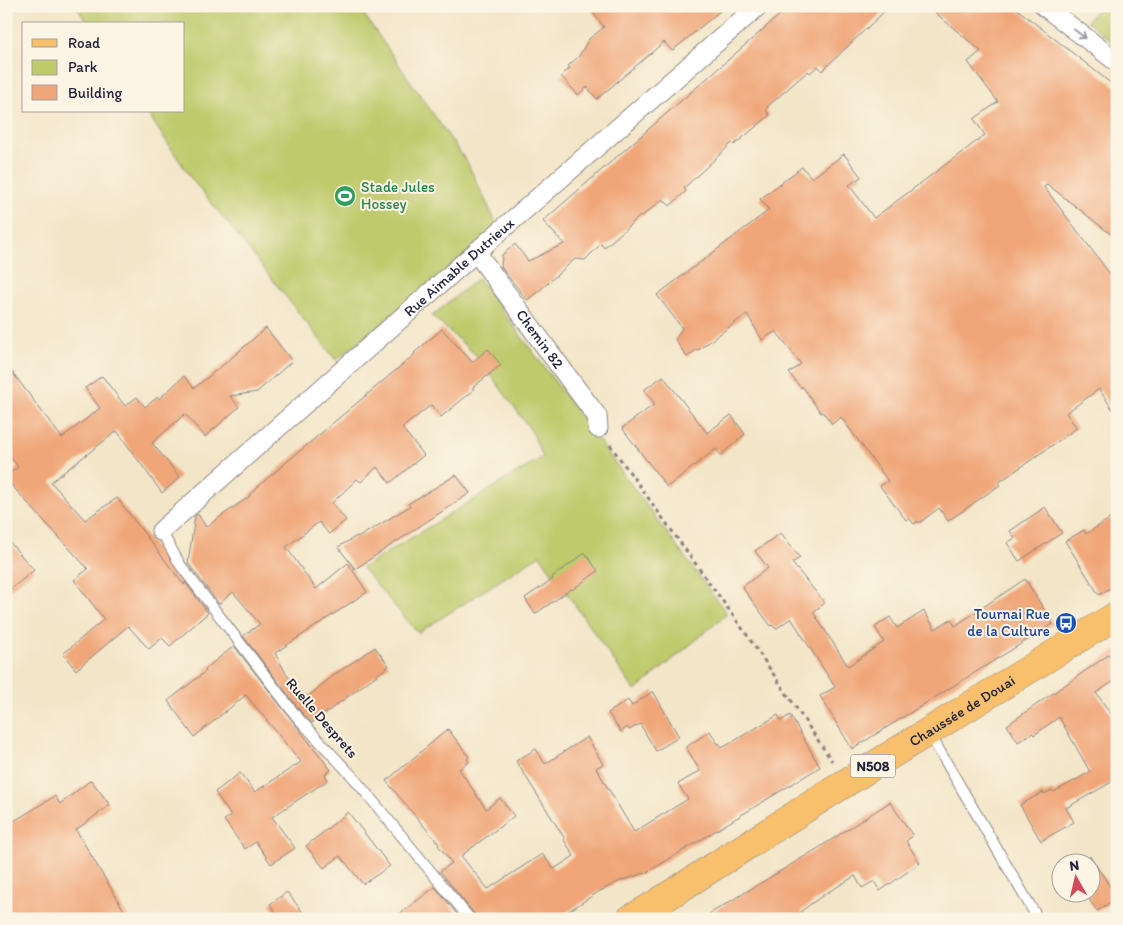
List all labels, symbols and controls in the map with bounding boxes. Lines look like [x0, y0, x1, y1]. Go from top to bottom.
legend [22, 22, 185, 112]
one-way arrow [1073, 29, 1087, 39]
text: Road [68, 34, 101, 52]
text: Park [68, 58, 98, 76]
text: Building [68, 84, 122, 102]
place label: Stade Jules Hossey [361, 178, 435, 213]
sports icon: Stade Jules Hossey [333, 184, 357, 208]
street label: Rue Aimable Dutrieux [400, 214, 518, 320]
street label: Chemin 82 [512, 306, 568, 372]
place label: Tournai Rue de la Culture [967, 605, 1050, 640]
bus stop icon: Tournai Rue de la Culture [1054, 611, 1078, 635]
street label: Chaussée de Douai [906, 671, 1018, 750]
street label: Ruelle Desprets [282, 674, 362, 762]
road number: N508 [850, 754, 896, 778]
north arrow [1050, 852, 1100, 902]
text: N [1068, 857, 1080, 875]

